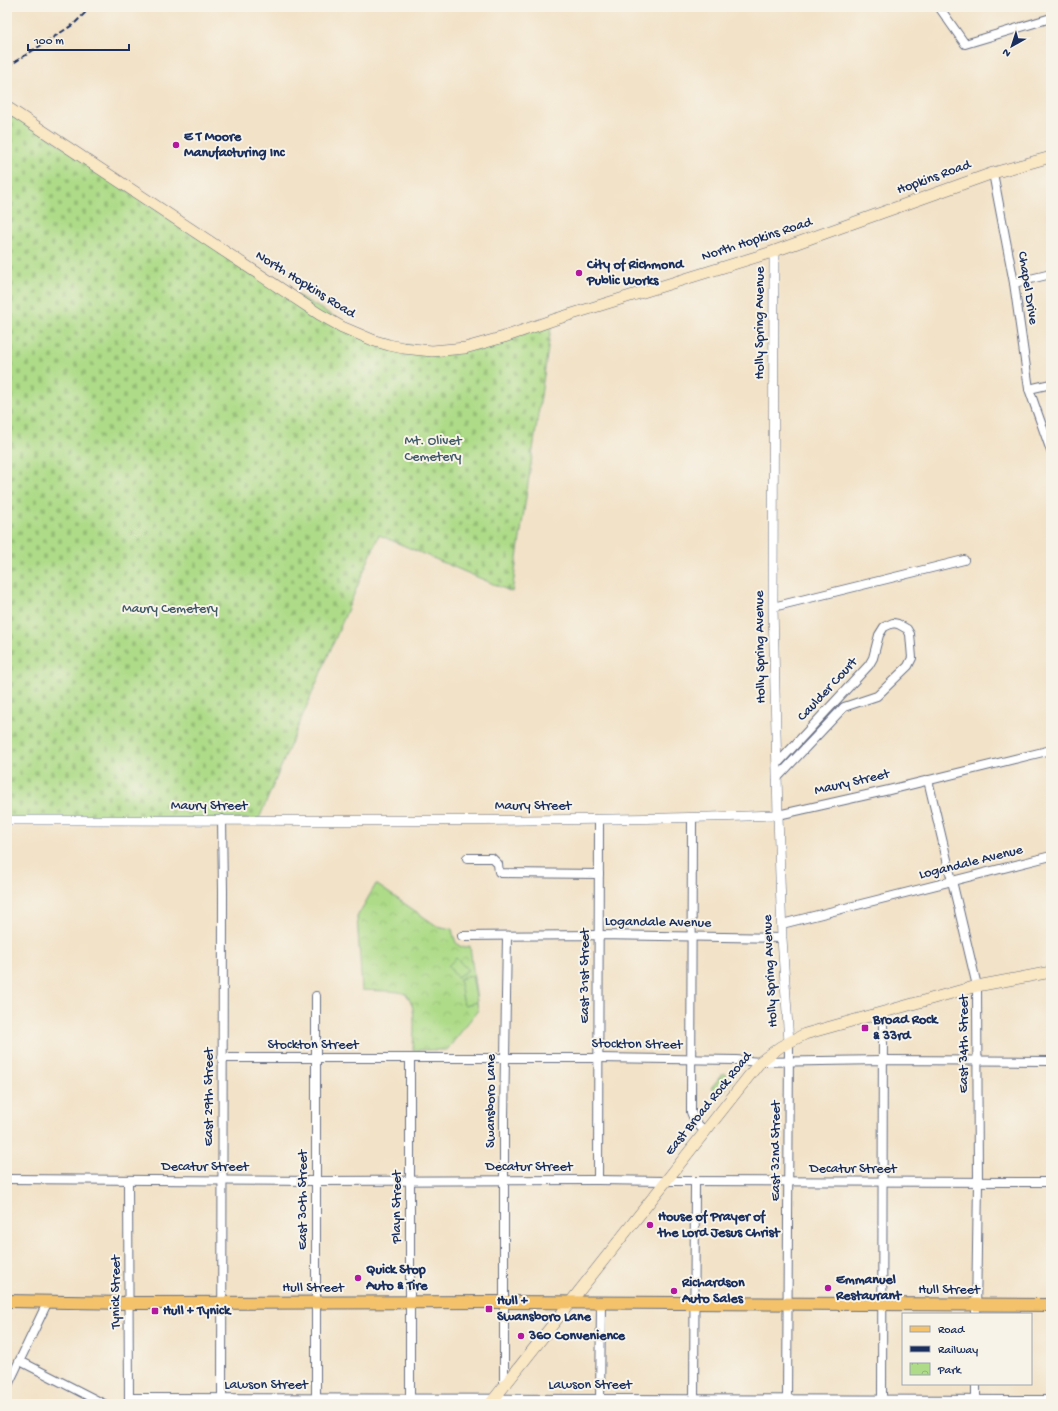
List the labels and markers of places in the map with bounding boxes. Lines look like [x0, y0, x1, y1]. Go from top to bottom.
place label: E T Moore Manufacturing Inc [184, 129, 286, 162]
marker: E T Moore Manufacturing Inc [171, 140, 181, 150]
place label: City of Richmond Public Works [586, 257, 685, 290]
marker: City of Richmond Public Works [574, 268, 584, 278]
place label: Broad Rock & 33rd [872, 1012, 939, 1045]
marker: Broad Rock & 33rd [860, 1023, 870, 1033]
place label: House of Prayer of the Lord Jesus Christ [656, 1209, 781, 1242]
marker: House of Prayer of the Lord Jesus Christ [645, 1220, 655, 1230]
place label: Quick Stop Auto & Tire [365, 1262, 428, 1295]
place label: Emmanuel Restaurant [835, 1272, 902, 1305]
marker: Quick Stop Auto & Tire [353, 1273, 363, 1283]
place label: Richardson Auto Sales [681, 1275, 745, 1308]
marker: Emmanuel Restaurant [823, 1283, 833, 1293]
marker: Richardson Auto Sales [669, 1286, 679, 1296]
place label: Hull + Swansboro Lane [497, 1293, 592, 1326]
place label: Hull + Tynick [163, 1303, 232, 1320]
marker: Hull + Swansboro Lane [484, 1304, 494, 1314]
marker: Hull + Tynick [150, 1306, 160, 1316]
place label: 360 Convenience [528, 1328, 626, 1345]
marker: 360 Convenience [516, 1331, 526, 1341]

